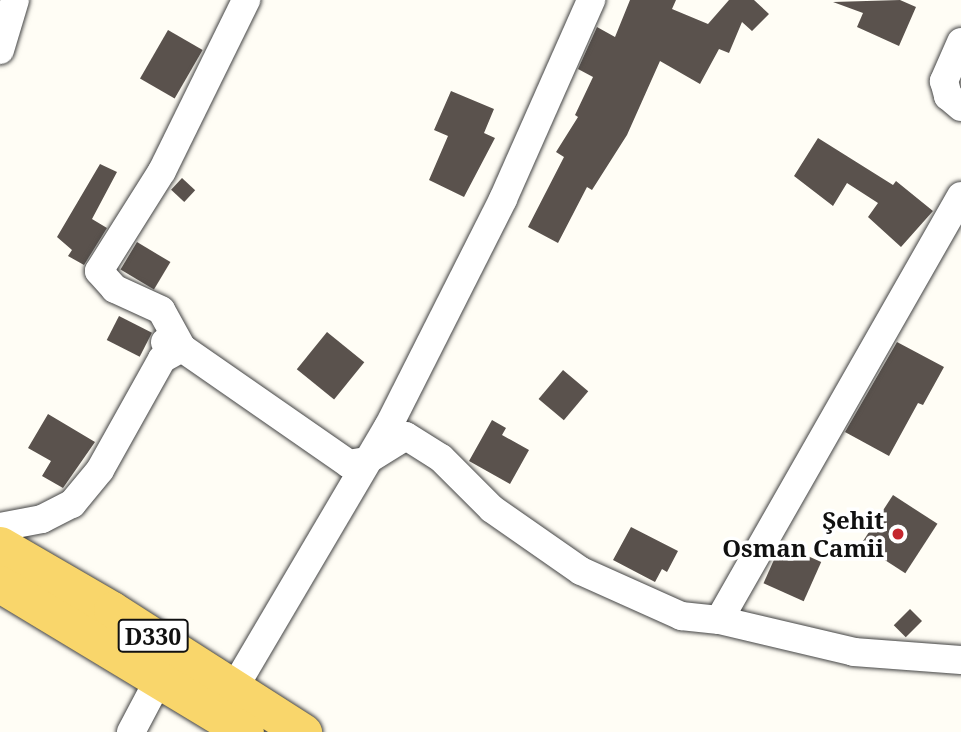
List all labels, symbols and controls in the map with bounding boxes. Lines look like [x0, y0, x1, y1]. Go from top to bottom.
place label: Şehit Osman Camii [722, 506, 884, 562]
marker: Şehit Osman Camii [890, 526, 906, 542]
road number: D330 [116, 616, 190, 656]

